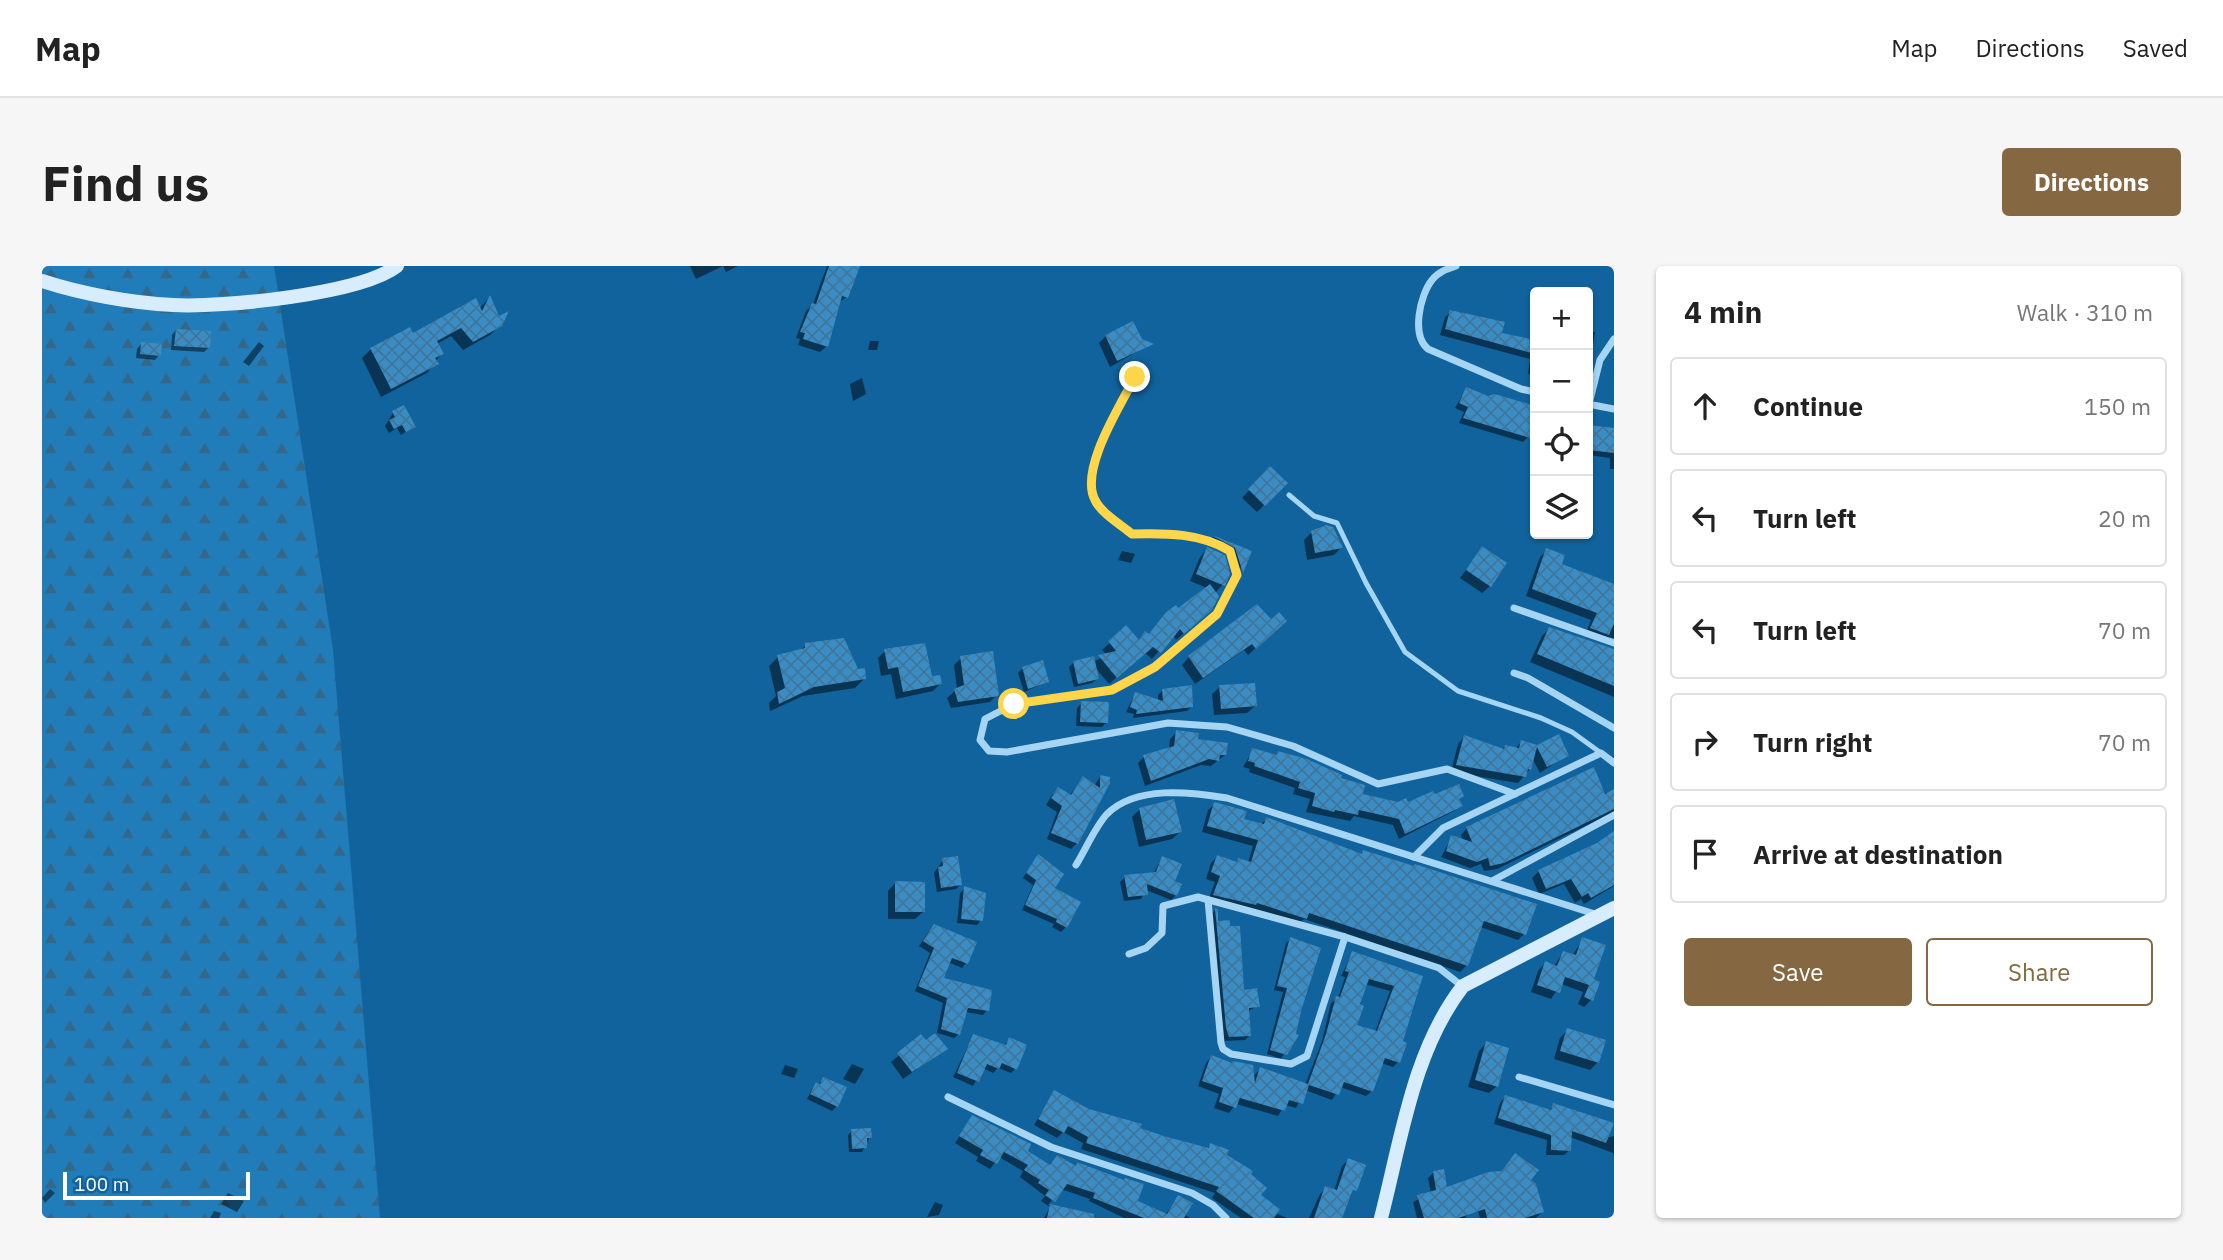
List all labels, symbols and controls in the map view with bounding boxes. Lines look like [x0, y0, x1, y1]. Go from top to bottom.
text: Map [35, 27, 101, 70]
text: Map [1891, 32, 1937, 64]
text: Directions [1975, 32, 2085, 64]
text: Saved [2123, 32, 2188, 64]
button: Directions [2002, 148, 2181, 216]
text: Find us [42, 151, 209, 214]
map controls [1530, 287, 1593, 539]
button: + [1530, 287, 1593, 350]
text: 4 min [1684, 292, 1762, 331]
text: Walk · 310 m [2017, 297, 2153, 327]
button: − [1530, 350, 1593, 413]
route end [1119, 361, 1150, 392]
icon: ahead [1686, 387, 1724, 425]
text: Continue [1753, 389, 1863, 423]
text: 150 m [2084, 391, 2151, 421]
button: locate [1530, 413, 1593, 476]
button: layers [1530, 476, 1593, 539]
icon: left [1686, 499, 1724, 537]
text: Turn left [1753, 501, 1856, 535]
text: 20 m [2098, 503, 2151, 533]
icon: left [1686, 611, 1724, 649]
text: Turn left [1753, 613, 1856, 647]
text: 70 m [2098, 615, 2151, 645]
route start [998, 688, 1029, 719]
icon: right [1686, 723, 1724, 761]
text: Turn right [1753, 725, 1872, 759]
text: 70 m [2098, 727, 2151, 757]
icon: arrive [1686, 835, 1724, 873]
text: Arrive at destination [1753, 837, 2003, 871]
button: Save [1684, 938, 1912, 1006]
button: Share [1926, 938, 2153, 1006]
scale bar [63, 1169, 250, 1201]
text: 100 m [74, 1172, 129, 1196]

